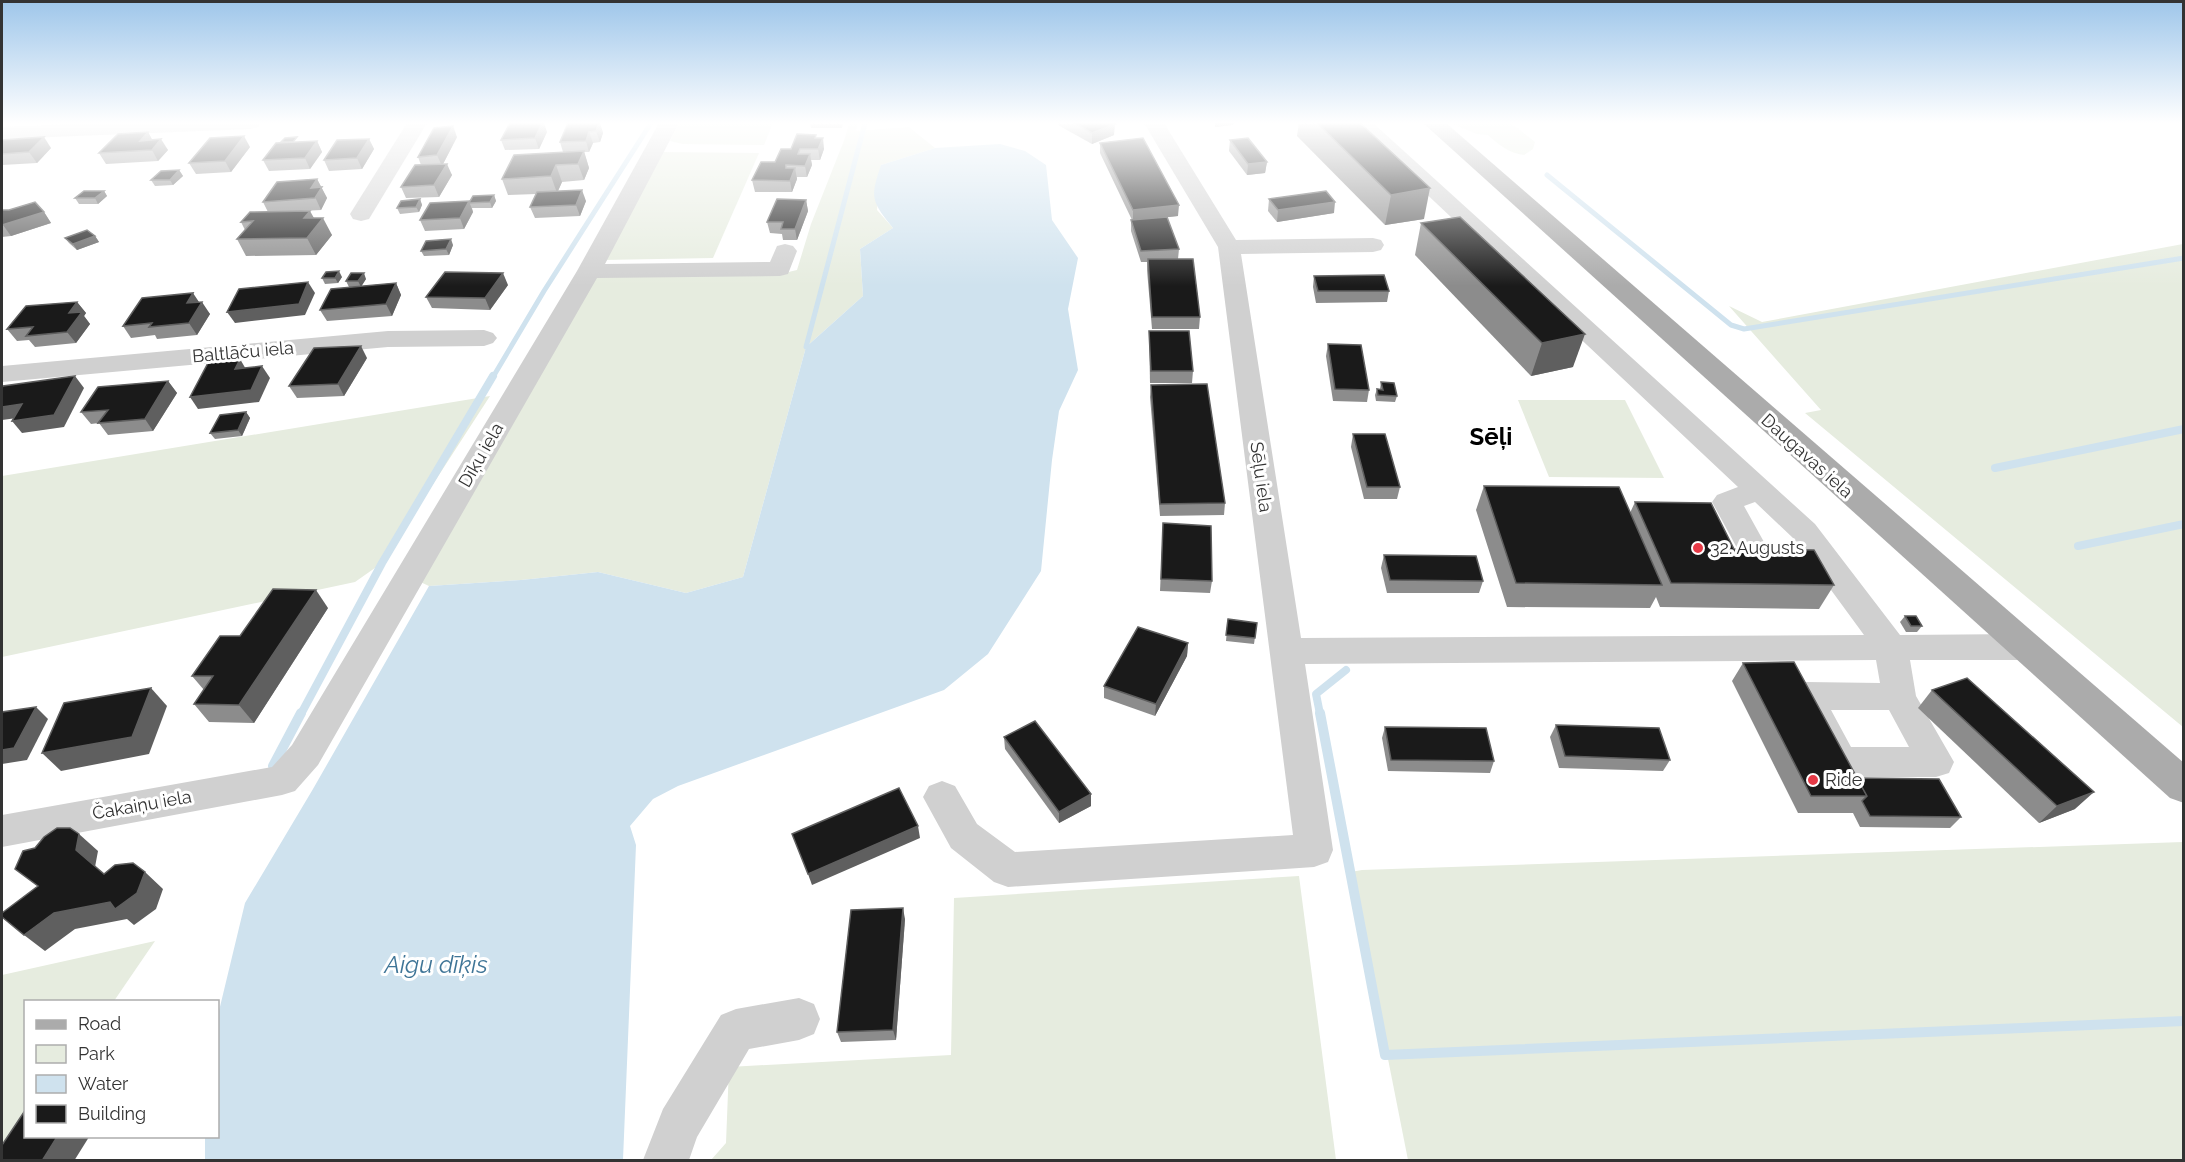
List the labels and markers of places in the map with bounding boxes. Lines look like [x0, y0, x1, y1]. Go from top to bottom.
place label: 32. Augusts [1710, 537, 1805, 558]
marker: 32. Augusts [1691, 541, 1705, 555]
place label: Ride [1825, 769, 1863, 790]
marker: Ride [1806, 773, 1820, 787]

